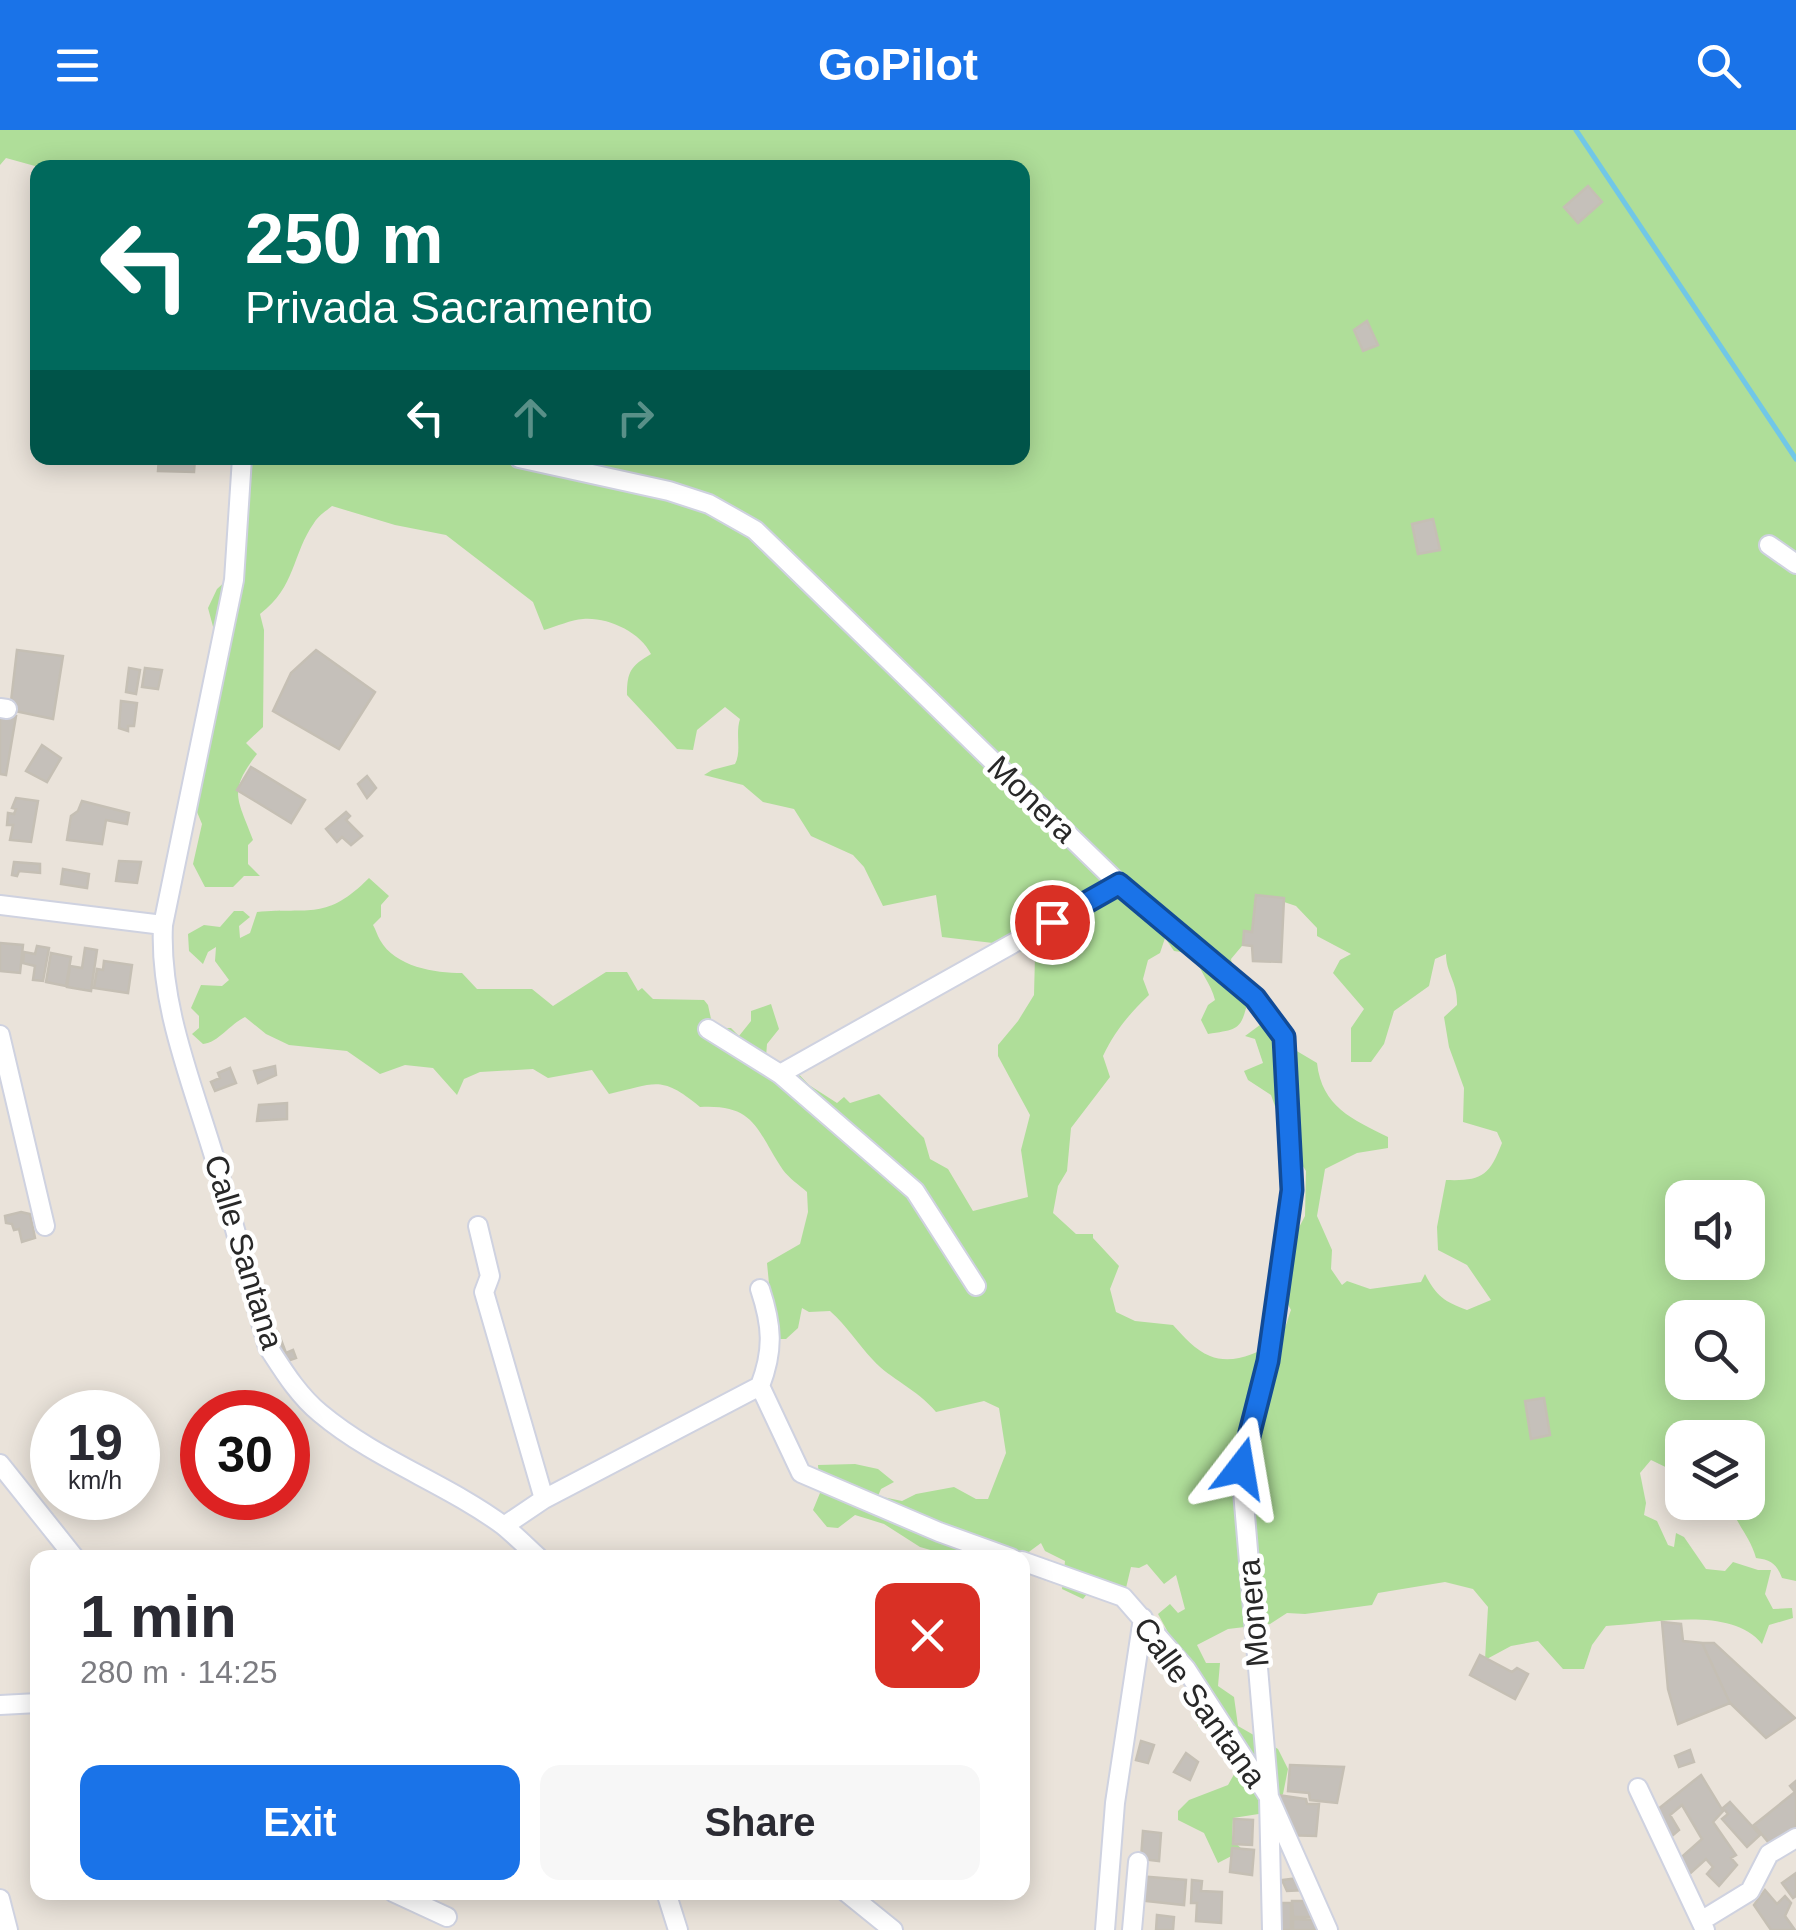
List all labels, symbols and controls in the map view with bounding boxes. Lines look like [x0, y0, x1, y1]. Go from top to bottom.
icon: menu [50, 38, 105, 93]
icon: search [1691, 38, 1746, 93]
text: GoPilot [818, 39, 978, 90]
icon: left [80, 200, 210, 330]
text: 250 m [245, 200, 443, 278]
text: Privada Sacramento [245, 282, 653, 333]
icon: left [398, 390, 453, 445]
icon: ahead [503, 390, 558, 445]
icon: right [608, 390, 663, 445]
street label: Monera [980, 748, 1084, 850]
pin [1010, 880, 1095, 965]
icon: arrive [1025, 895, 1080, 950]
street label: Calle Santana [197, 1151, 291, 1354]
map controls [1665, 1180, 1765, 1520]
button: sound [1665, 1180, 1765, 1280]
button: search [1665, 1300, 1765, 1400]
speed limit sign: 30 [180, 1390, 310, 1520]
text: 19 [67, 1415, 123, 1471]
position arrow [1189, 1416, 1293, 1520]
button: layers [1665, 1420, 1765, 1520]
text: km/h [68, 1466, 122, 1494]
street label: Monera [1230, 1557, 1276, 1669]
text: 1 min [80, 1583, 237, 1650]
button: close [875, 1583, 980, 1688]
street label: Calle Santana [1126, 1610, 1274, 1794]
text: 280 m · 14:25 [80, 1654, 277, 1690]
button: Exit [80, 1765, 520, 1880]
button: Share [540, 1765, 980, 1880]

